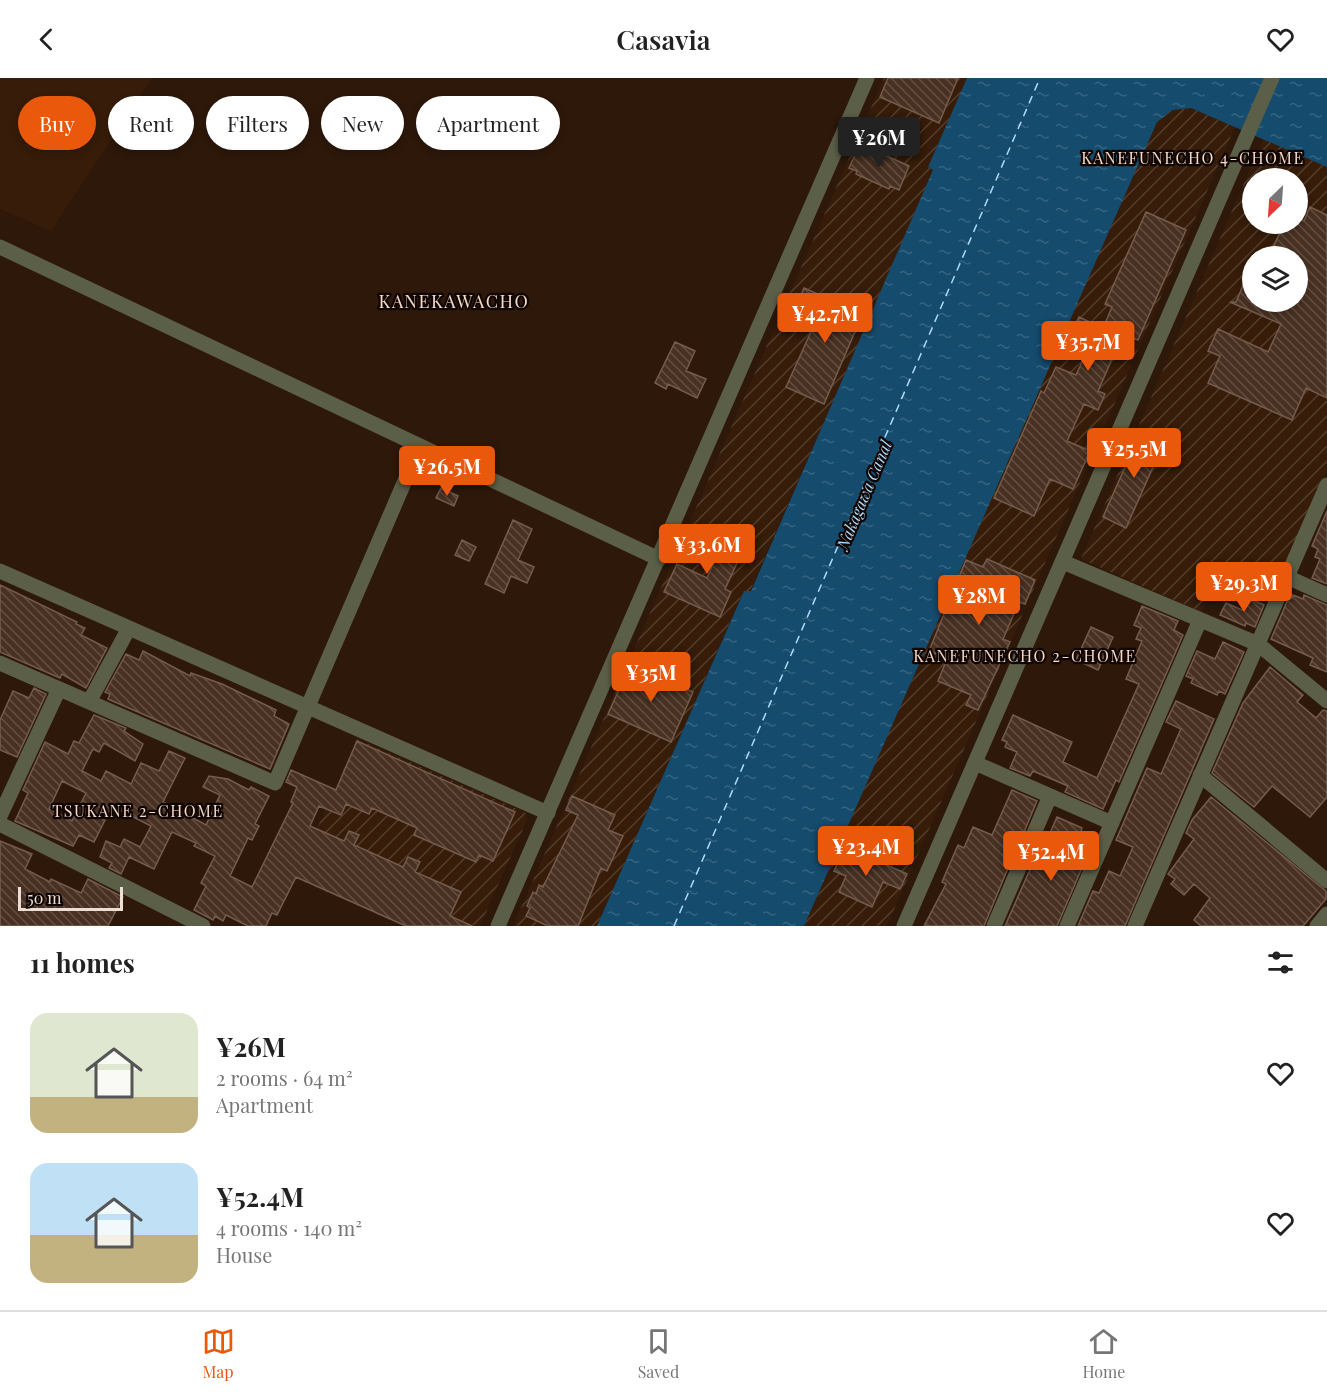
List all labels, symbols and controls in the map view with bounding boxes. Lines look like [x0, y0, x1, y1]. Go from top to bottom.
text: Casavia [616, 21, 711, 57]
icon: back [30, 23, 63, 56]
icon: heart [1264, 23, 1297, 56]
chip: Buy [18, 96, 96, 150]
chip: Rent [108, 96, 194, 150]
chip: Filters [206, 96, 309, 150]
chip: New [321, 96, 404, 150]
chip: Apartment [416, 96, 560, 150]
pin: ¥26M [843, 117, 915, 168]
text: ¥26M [852, 123, 906, 150]
district label: KANEFUNECHO 4-CHOME [1081, 147, 1305, 168]
north arrow [1242, 168, 1308, 234]
map controls [1242, 168, 1308, 312]
button: layers [1242, 246, 1308, 312]
district label: KANEKAWACHO [379, 289, 529, 313]
pin: ¥42.7M [776, 293, 874, 344]
text: ¥42.7M [791, 299, 859, 326]
pin: ¥35.7M [1039, 321, 1137, 372]
text: ¥35.7M [1055, 327, 1121, 354]
pin: ¥25.5M [1085, 428, 1183, 479]
text: ¥25.5M [1101, 434, 1167, 461]
water label: Nakagawa Canal [830, 437, 896, 554]
pin: ¥26.5M [398, 446, 496, 497]
text: ¥26.5M [413, 452, 481, 479]
pin: ¥33.6M [658, 524, 756, 575]
text: ¥33.6M [673, 530, 741, 557]
pin: ¥29.3M [1195, 562, 1293, 613]
text: ¥29.3M [1210, 568, 1278, 595]
pin: ¥28M [943, 575, 1015, 626]
text: ¥28M [952, 581, 1006, 608]
district label: KANEFUNECHO 2-CHOME [913, 645, 1137, 666]
pin: ¥35M [615, 652, 687, 703]
text: ¥35M [625, 658, 677, 685]
district label: TSUKANE 2-CHOME [52, 800, 224, 821]
pin: ¥23.4M [817, 826, 915, 877]
pin: ¥52.4M [1002, 831, 1100, 882]
text: ¥23.4M [832, 832, 900, 859]
text: ¥52.4M [1017, 837, 1085, 864]
scale bar [18, 884, 123, 912]
text: 50 m [27, 887, 61, 908]
text: 11 homes [30, 945, 135, 980]
icon: filters [1264, 946, 1297, 979]
text: ¥26M [216, 1029, 286, 1064]
icon: home [78, 1037, 150, 1109]
icon: heart [1264, 1057, 1297, 1090]
text: 2 rooms · 64 m² [216, 1064, 353, 1091]
text: Apartment [216, 1091, 313, 1118]
text: ¥52.4M [216, 1179, 304, 1214]
icon: home [78, 1187, 150, 1259]
icon: heart [1264, 1207, 1297, 1240]
text: 4 rooms · 140 m² [216, 1214, 362, 1241]
text: House [216, 1241, 272, 1268]
tab: Map [202, 1325, 235, 1382]
tab: Saved [638, 1325, 679, 1382]
tab: Home [1083, 1325, 1125, 1382]

